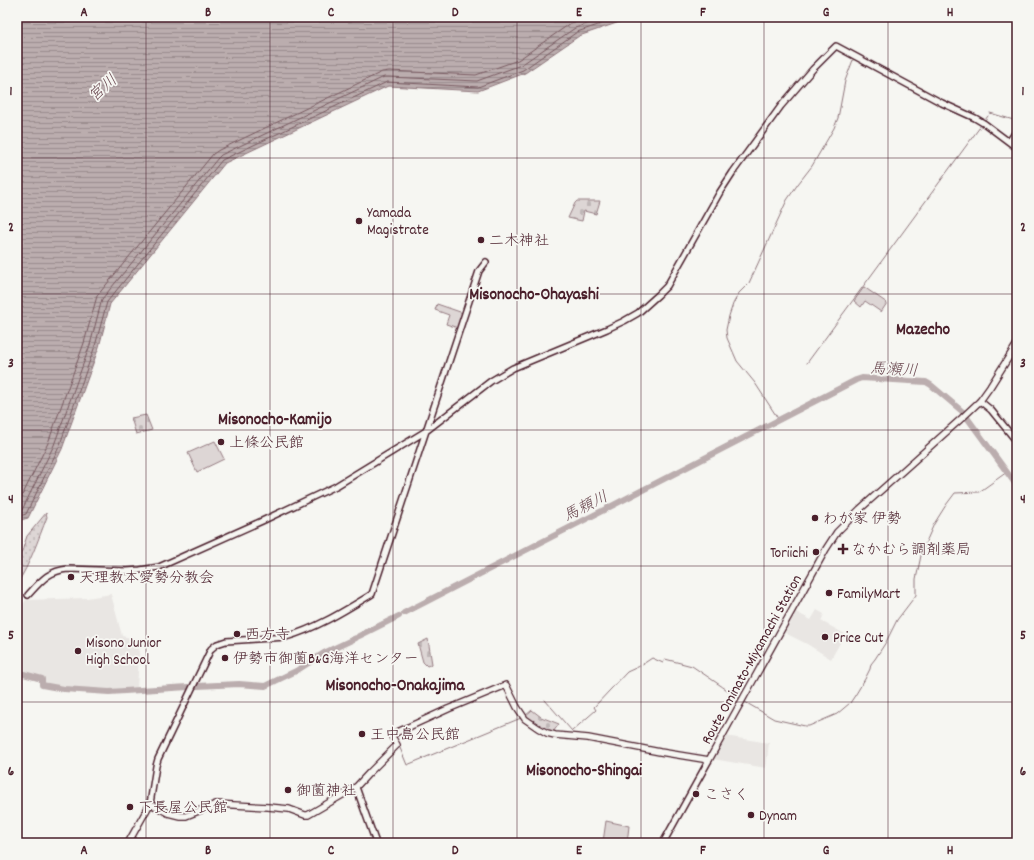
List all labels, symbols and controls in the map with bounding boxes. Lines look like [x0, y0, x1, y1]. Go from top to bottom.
text: A [80, 4, 88, 23]
text: B [205, 4, 211, 23]
text: C [328, 4, 335, 23]
text: D [452, 4, 459, 23]
text: E [576, 4, 583, 23]
text: F [700, 4, 706, 23]
text: G [823, 4, 830, 23]
text: H [947, 4, 954, 23]
water label: 宮川 [84, 70, 123, 108]
text: 1 [10, 83, 13, 102]
text: 1 [1022, 83, 1025, 102]
place label: Yamada Magistrate [367, 203, 429, 242]
marker: Yamada Magistrate [354, 216, 364, 226]
text: 2 [8, 219, 14, 238]
text: 2 [1020, 219, 1026, 238]
place label: 二木神社 [489, 231, 549, 253]
marker: 二木神社 [476, 235, 486, 245]
district label: Misonocho-Ohayashi [469, 284, 600, 308]
district label: Mazecho [896, 319, 950, 343]
text: 3 [8, 355, 14, 374]
text: 3 [1020, 355, 1026, 374]
water label: 馬瀬川 [869, 358, 918, 383]
district label: Misonocho-Kamijo [218, 409, 332, 433]
place label: 上條公民館 [229, 433, 304, 455]
marker: 上條公民館 [216, 437, 226, 447]
water label: 馬頼川 [560, 486, 613, 528]
text: 4 [8, 491, 14, 510]
text: 4 [1020, 491, 1026, 510]
place label: わが家 伊勢 [823, 509, 901, 531]
marker: わが家 伊勢 [810, 513, 820, 523]
place label: なかむら調剤薬局 [851, 540, 971, 562]
place label: Toriichi [770, 543, 808, 565]
marker: なかむら調剤薬局 [838, 544, 848, 554]
marker: Toriichi [811, 547, 821, 557]
place label: 天理教本愛勢分教会 [79, 568, 214, 590]
street label: Route Ominato-Miyamachi Station [697, 571, 809, 749]
marker: 天理教本愛勢分教会 [66, 572, 76, 582]
place label: FamilyMart [837, 584, 901, 606]
marker: FamilyMart [824, 588, 834, 598]
place label: 西方寺 [245, 625, 290, 647]
text: 5 [8, 627, 14, 646]
text: 5 [1020, 627, 1026, 646]
place label: Price Cut [833, 628, 884, 650]
marker: 西方寺 [232, 629, 242, 639]
marker: Price Cut [820, 632, 830, 642]
place label: Misono Junior High School [86, 633, 162, 672]
marker: Misono Junior High School [73, 646, 83, 656]
place label: 伊勢市御薗B&G海洋センター [233, 649, 419, 671]
marker: 伊勢市御薗B&G海洋センター [220, 653, 230, 663]
district label: Misonocho-Onakajima [326, 675, 466, 699]
place label: 王中島公民館 [370, 725, 460, 747]
marker: 王中島公民館 [357, 729, 367, 739]
district label: Misonocho-Shingai [526, 760, 643, 784]
text: 6 [8, 763, 15, 782]
text: 6 [1020, 763, 1027, 782]
place label: 御薗神社 [296, 781, 356, 803]
marker: 御薗神社 [283, 785, 293, 795]
place label: こさく [704, 785, 749, 807]
marker: こさく [691, 789, 701, 799]
place label: 下長屋公民館 [138, 798, 228, 820]
marker: 下長屋公民館 [125, 802, 135, 812]
place label: Dynam [759, 806, 797, 828]
marker: Dynam [746, 810, 756, 820]
text: A [80, 842, 88, 860]
text: B [205, 842, 211, 860]
text: C [328, 842, 335, 860]
text: D [452, 842, 459, 860]
text: E [576, 842, 583, 860]
text: F [700, 842, 706, 860]
text: G [823, 842, 830, 860]
text: H [947, 842, 954, 860]

